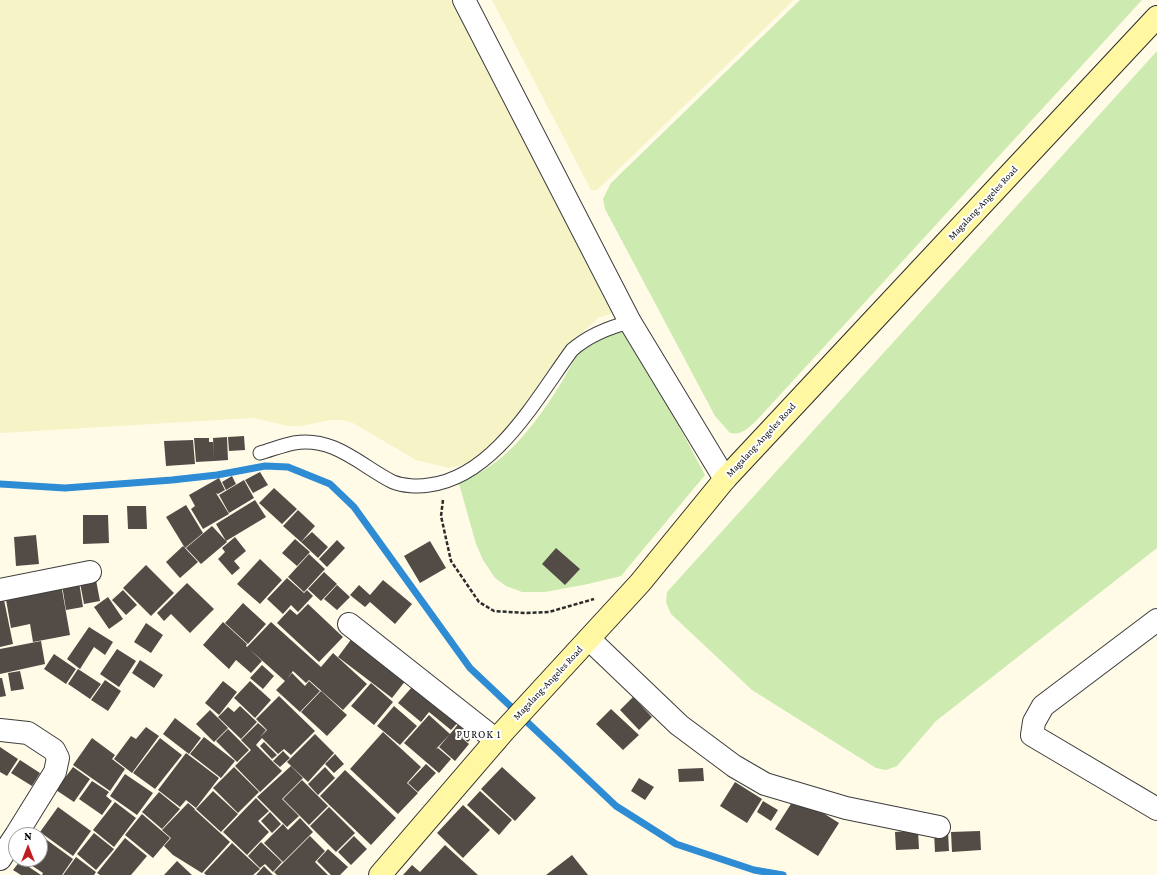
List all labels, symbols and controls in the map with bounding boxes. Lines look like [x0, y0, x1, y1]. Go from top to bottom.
street label: Magalang-Angeles Road [946, 164, 1020, 242]
street label: Magalang-Angeles Road [724, 401, 798, 479]
street label: Magalang-Angeles Road [511, 644, 585, 722]
district label: PUROK 1 [456, 728, 502, 742]
north arrow [8, 827, 48, 867]
text: N [24, 830, 32, 842]

